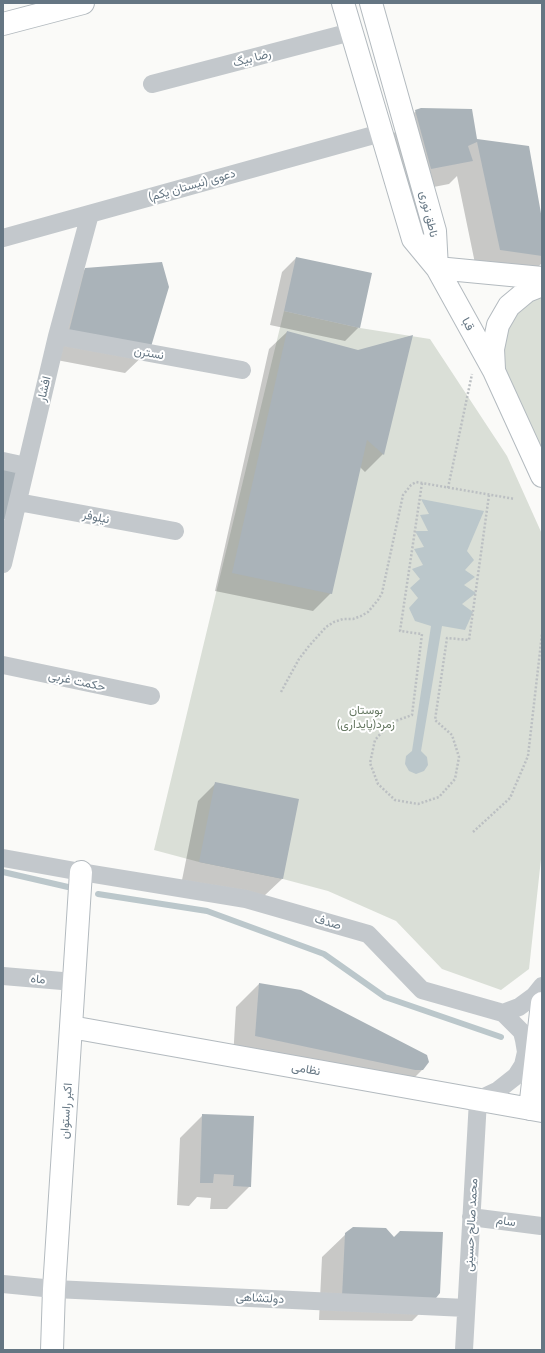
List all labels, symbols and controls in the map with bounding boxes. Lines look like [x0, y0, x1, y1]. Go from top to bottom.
street label: رضا بیگ [231, 46, 273, 70]
street label: دعوی (نیستان یکم) [147, 166, 237, 204]
street label: ناطق نوری [417, 189, 441, 239]
street label: قبا [459, 315, 477, 333]
street label: نسترن [133, 343, 165, 363]
street label: افشار [34, 375, 54, 403]
street label: نیلوفر [81, 507, 111, 527]
street label: حکمت غربی [47, 668, 107, 694]
park label: بوستان زمرد(پایداری) [337, 703, 395, 731]
street label: صدف [313, 911, 343, 933]
street label: ماه [30, 971, 46, 987]
street label: نظامی [290, 1059, 322, 1079]
street label: اکبر راستوان [57, 1083, 75, 1139]
street label: محمد صالح حسینی [461, 1178, 481, 1272]
street label: سام [495, 1212, 517, 1230]
street label: دولتشاهی [236, 1290, 284, 1306]

